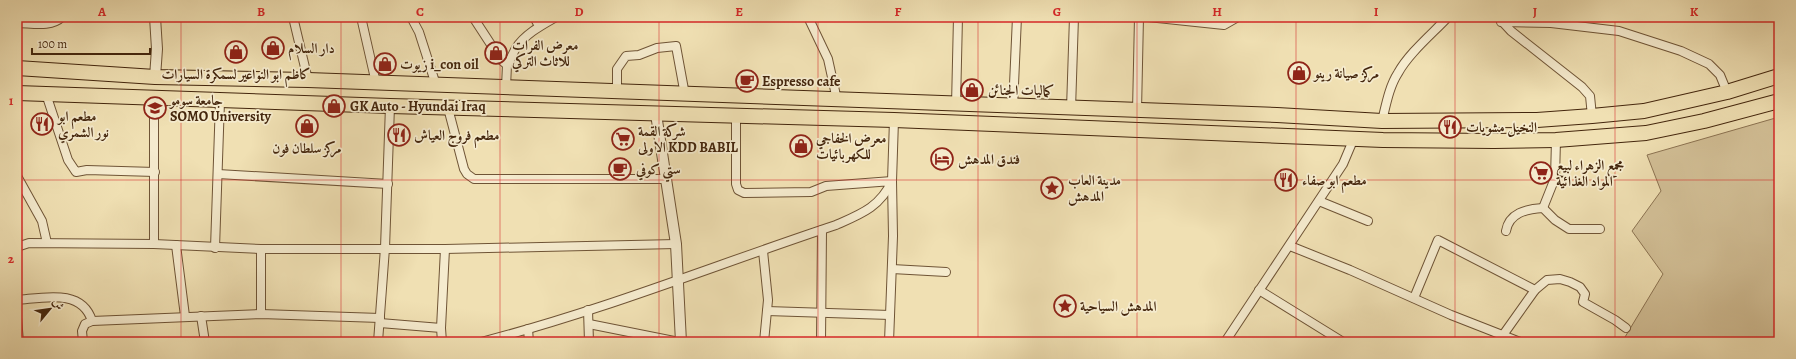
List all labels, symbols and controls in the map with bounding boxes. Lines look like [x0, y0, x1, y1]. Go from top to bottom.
text: A [97, 3, 107, 20]
text: B [257, 3, 265, 20]
text: C [416, 3, 424, 20]
text: D [574, 3, 584, 20]
text: E [735, 3, 743, 20]
text: F [895, 3, 902, 20]
text: G [1053, 3, 1061, 20]
text: H [1212, 3, 1222, 20]
text: I [1374, 3, 1379, 20]
text: J [1533, 3, 1537, 20]
text: K [1690, 3, 1699, 20]
scale bar [32, 30, 150, 56]
shop icon: دار السلام [260, 35, 286, 61]
text: 100 m [38, 36, 67, 52]
place label: معرض الفرات للاثاث التركي [511, 36, 578, 73]
shop icon: كاظم ابو النواعير لسمكرة السيارات [223, 39, 249, 65]
place label: دار السلام [288, 39, 335, 61]
shop icon: معرض الفرات للاثاث التركي [483, 40, 509, 66]
shop icon: زيوت i_con oil [372, 51, 398, 77]
place label: زيوت i_con oil [400, 55, 479, 74]
shop icon: مركز صيانة رينو [1286, 60, 1312, 86]
place label: مركز صيانة رينو [1312, 64, 1379, 83]
place label: كاظم ابو النواعير لسمكرة السيارات [161, 65, 311, 87]
cafe icon: Espresso cafe [734, 68, 760, 94]
place label: Espresso cafe [762, 72, 841, 91]
shop icon: كماليات الجنائن [959, 77, 985, 103]
place label: كماليات الجنائن [988, 81, 1054, 100]
place label: جامعة سومو SOMO University [168, 91, 272, 126]
text: 1 [9, 92, 14, 109]
shop icon: GK Auto - Hyundai Iraq [321, 93, 347, 119]
school or university icon: جامعة سومو SOMO University [142, 95, 168, 121]
place label: GK Auto - Hyundai Iraq [350, 97, 486, 116]
place label: مطعم ابو نور الشمري [56, 107, 109, 144]
restaurant icon: مطعم ابو نور الشمري [29, 111, 55, 137]
shop icon: مركز سلطان فون [294, 113, 320, 139]
restaurant icon: النخيل مشويات [1437, 114, 1463, 140]
place label: النخيل مشويات [1466, 118, 1537, 137]
restaurant icon: مطعم فروج العياش [386, 122, 412, 148]
place label: شركة القمة الاولى KDD BABIL [637, 122, 739, 157]
place label: مطعم فروج العياش [414, 126, 499, 148]
supermarket icon: شركة القمة الاولى KDD BABIL [610, 126, 636, 152]
place label: معرض الخفاجي للكهربائيات [815, 129, 886, 164]
shop icon: معرض الخفاجي للكهربائيات [788, 133, 814, 159]
place label: مركز سلطان فون [272, 139, 342, 158]
hotel icon: فندق المدهش [929, 146, 955, 172]
place label: فندق المدهش [958, 150, 1020, 169]
cafe icon: ستي كوفي [607, 156, 633, 182]
place label: مجمع الزهراء لبيع المواد الغذائية [1556, 156, 1624, 191]
place label: ستي كوفي [635, 160, 681, 183]
supermarket icon: مجمع الزهراء لبيع المواد الغذائية [1528, 160, 1554, 186]
restaurant icon: مطعم ابو صفاء [1273, 167, 1299, 193]
place label: مدينة العاب المدهش [1068, 171, 1121, 206]
place label: مطعم ابو صفاء [1302, 171, 1367, 193]
place icon: مدينة العاب المدهش [1039, 175, 1065, 201]
text: 2 [8, 250, 15, 267]
north arrow [30, 289, 70, 329]
place icon: المدهش السياحية [1052, 293, 1078, 319]
text: ش [49, 296, 68, 313]
place label: المدهش السياحية [1080, 297, 1156, 316]

